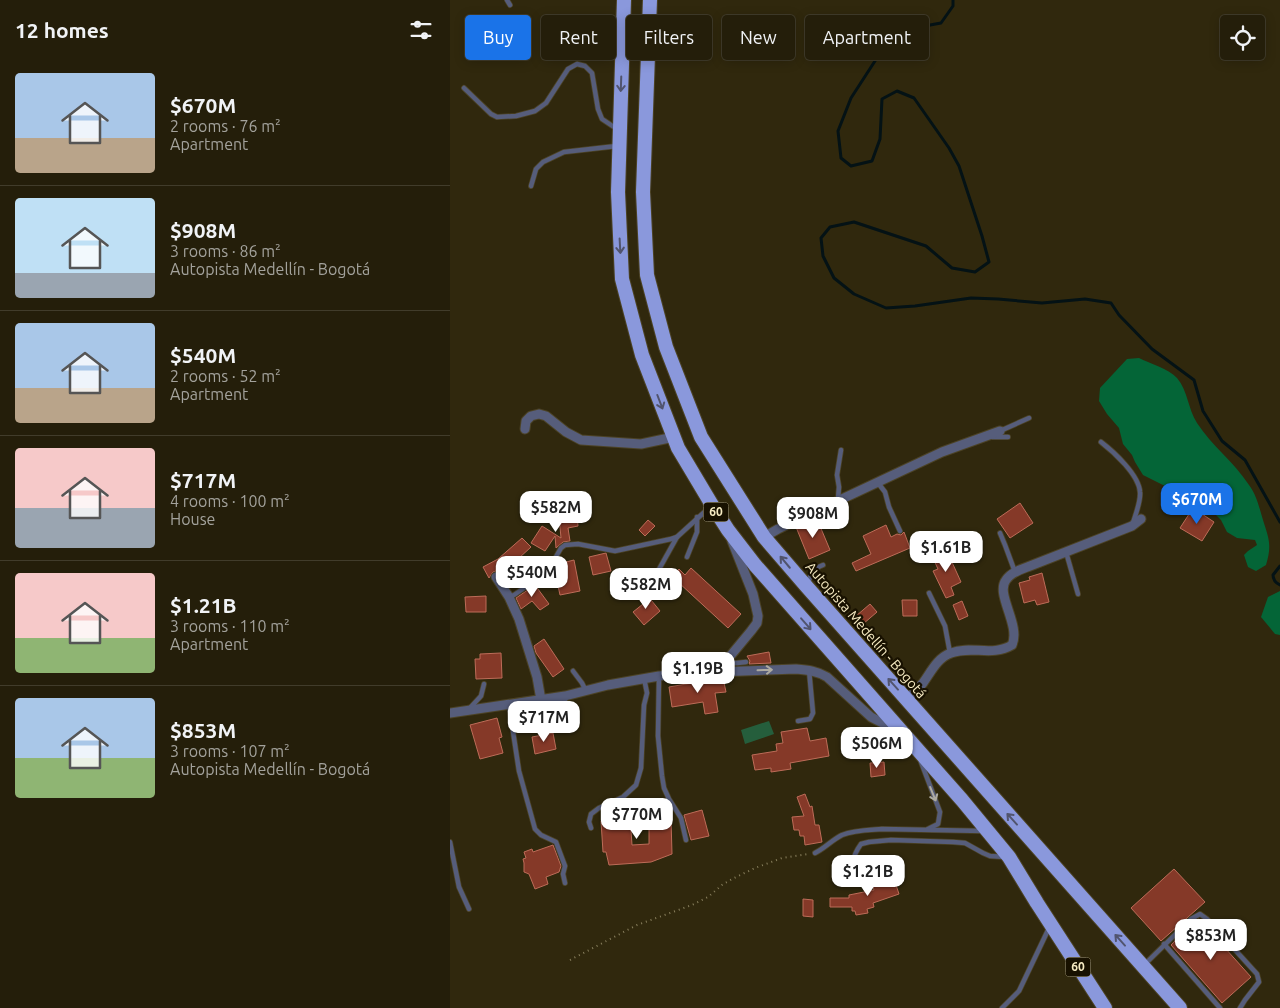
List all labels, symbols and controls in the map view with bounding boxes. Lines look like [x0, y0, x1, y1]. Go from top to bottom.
chip: Buy [465, 15, 531, 60]
chip: Rent [541, 15, 616, 60]
chip: Filters [626, 15, 712, 60]
chip: New [722, 15, 795, 60]
chip: Apartment [805, 15, 929, 60]
map controls [1220, 15, 1265, 60]
button: locate [1220, 15, 1265, 60]
icon: filters [407, 16, 435, 44]
text: 12 homes [15, 18, 109, 42]
one-way arrow [616, 75, 626, 91]
icon: home [55, 93, 115, 153]
text: $670M [170, 93, 236, 117]
text: 2 rooms · 76 m² [170, 117, 281, 135]
text: Apartment [170, 135, 248, 153]
icon: home [55, 218, 115, 278]
text: $908M [170, 218, 236, 242]
one-way arrow [616, 238, 625, 254]
text: 3 rooms · 86 m² [170, 242, 281, 260]
text: Autopista Medellín - Bogotá [170, 260, 370, 278]
icon: home [55, 343, 115, 403]
text: $540M [170, 343, 236, 367]
text: 2 rooms · 52 m² [170, 367, 281, 385]
text: Apartment [170, 385, 248, 403]
one-way arrow [657, 395, 666, 410]
icon: home [55, 468, 115, 528]
text: $717M [170, 468, 236, 492]
pin: $670M [1162, 482, 1232, 525]
pin: $582M [521, 490, 591, 533]
text: $670M [1172, 490, 1222, 508]
text: 4 rooms · 100 m² [170, 492, 290, 510]
pin: $908M [778, 496, 848, 539]
text: $582M [531, 498, 581, 516]
road number: 60 [704, 502, 728, 522]
text: $908M [788, 504, 838, 522]
text: House [170, 510, 215, 528]
pin: $1.61B [905, 530, 987, 573]
text: $1.61B [921, 538, 971, 556]
pin: $540M [497, 556, 567, 598]
one-way arrow [780, 556, 791, 569]
street label: Autopista Medellín - Bogotá [802, 559, 930, 701]
text: $540M [507, 563, 557, 581]
pin: $582M [611, 568, 681, 610]
text: $582M [621, 575, 671, 593]
icon: home [55, 593, 115, 653]
text: $1.21B [170, 593, 236, 617]
text: 3 rooms · 110 m² [170, 617, 290, 635]
one-way arrow [801, 618, 812, 631]
text: Apartment [170, 635, 248, 653]
pin: $1.19B [657, 652, 739, 694]
text: $1.19B [673, 659, 723, 677]
one-way arrow [757, 666, 773, 675]
one-way arrow [887, 678, 898, 691]
pin: $717M [509, 700, 579, 743]
text: $717M [519, 708, 569, 726]
icon: home [55, 718, 115, 778]
text: $853M [170, 718, 236, 742]
pin: $506M [842, 726, 912, 769]
text: $506M [852, 734, 902, 752]
text: 3 rooms · 107 m² [170, 742, 290, 760]
text: Autopista Medellín - Bogotá [170, 760, 370, 778]
one-way arrow [930, 786, 939, 801]
pin: $770M [602, 798, 672, 840]
text: $770M [612, 805, 662, 823]
one-way arrow [1006, 812, 1018, 825]
pin: $1.21B [827, 854, 909, 897]
text: $1.21B [843, 862, 893, 880]
pin: $853M [1176, 918, 1246, 961]
text: $853M [1186, 926, 1236, 944]
one-way arrow [1114, 934, 1126, 947]
road number: 60 [1066, 958, 1090, 976]

